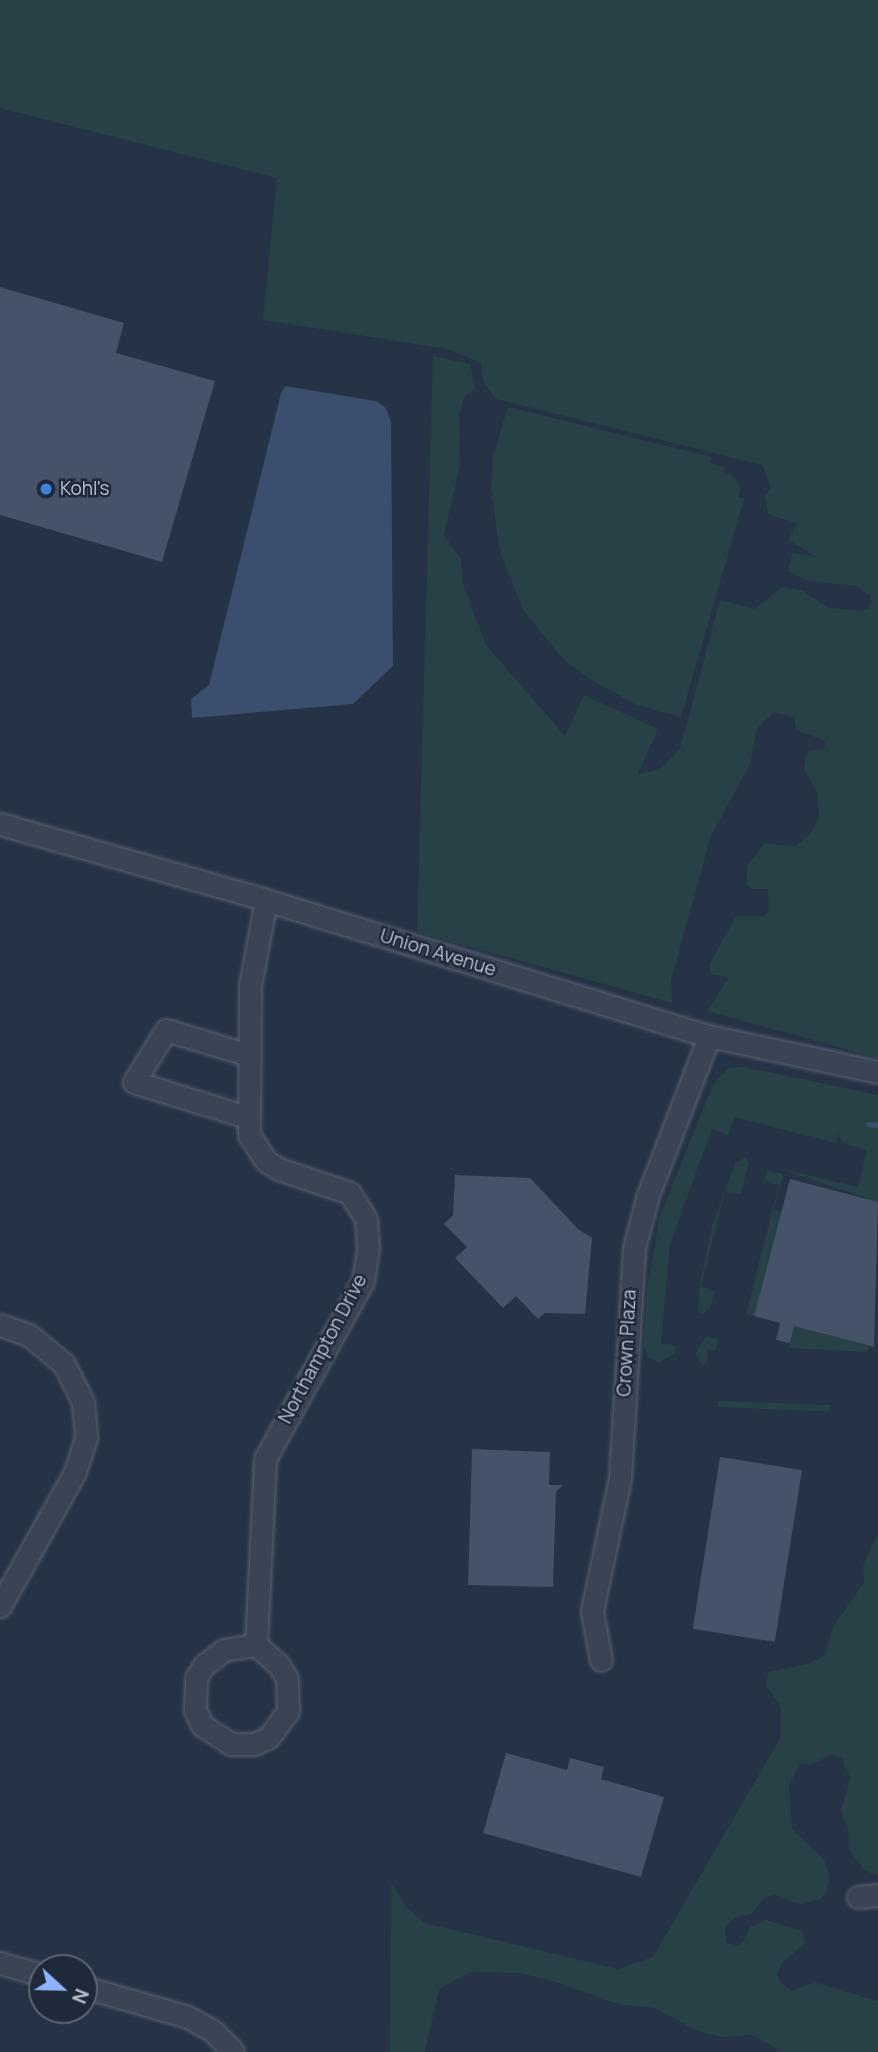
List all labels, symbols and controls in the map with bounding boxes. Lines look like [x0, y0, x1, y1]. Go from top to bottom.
place label: Kohl's [60, 478, 109, 500]
marker: Kohl's [38, 481, 54, 497]
street label: Union Avenue [377, 924, 499, 982]
street label: Northampton Drive [274, 1270, 372, 1428]
street label: Crown Plaza [613, 1289, 641, 1397]
north arrow [28, 1954, 98, 2024]
text: N [66, 1985, 95, 2007]

